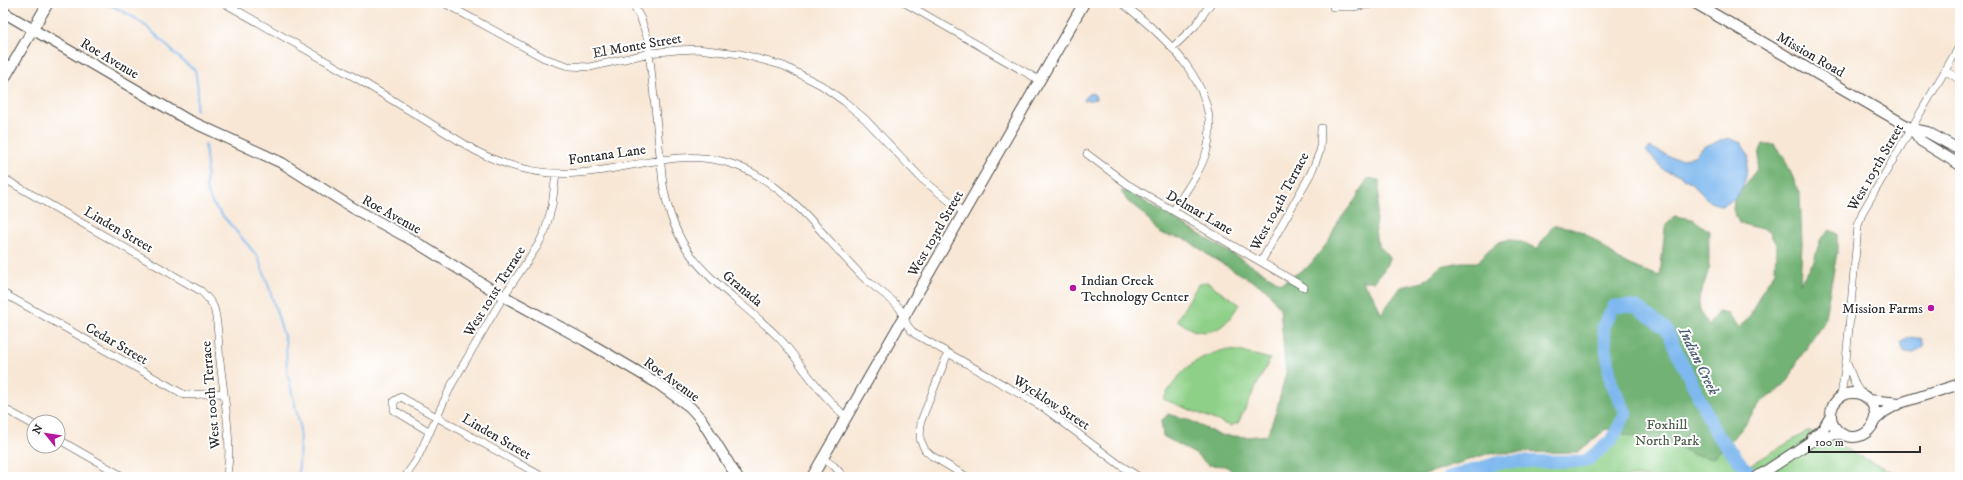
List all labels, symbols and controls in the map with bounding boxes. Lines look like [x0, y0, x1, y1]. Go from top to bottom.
street label: Mission Road [1773, 28, 1848, 82]
street label: El Monte Street [591, 29, 684, 63]
street label: Roe Avenue [77, 34, 142, 83]
street label: West 105th Street [1843, 120, 1908, 215]
street label: Fontana Lane [567, 141, 647, 169]
street label: West 104th Terrace [1246, 149, 1313, 255]
street label: West 103rd Street [904, 187, 968, 281]
street label: Delmar Lane [1163, 187, 1236, 239]
street label: Roe Avenue [359, 191, 425, 239]
street label: Linden Street [81, 203, 157, 257]
street label: West 101st Terrace [459, 243, 530, 341]
street label: Granada [719, 267, 766, 311]
place label: Indian Creek Technology Center [1081, 272, 1190, 306]
marker: Indian Creek Technology Center [1068, 283, 1078, 293]
place label: Mission Farms [1842, 300, 1923, 318]
marker: Mission Farms [1926, 303, 1936, 313]
street label: Cedar Street [82, 319, 151, 369]
water label: Indian Creek [1674, 323, 1723, 399]
street label: West 100th Terrace [197, 340, 225, 451]
street label: Roe Avenue [640, 353, 703, 406]
street label: Wycklow Street [1009, 371, 1094, 435]
street label: Linden Street [459, 410, 535, 464]
north arrow [26, 414, 66, 454]
park label: Foxhill North Park [1635, 416, 1699, 450]
text: N [30, 422, 47, 437]
scale bar [1809, 428, 1920, 454]
text: 100 m [1815, 435, 1844, 450]

